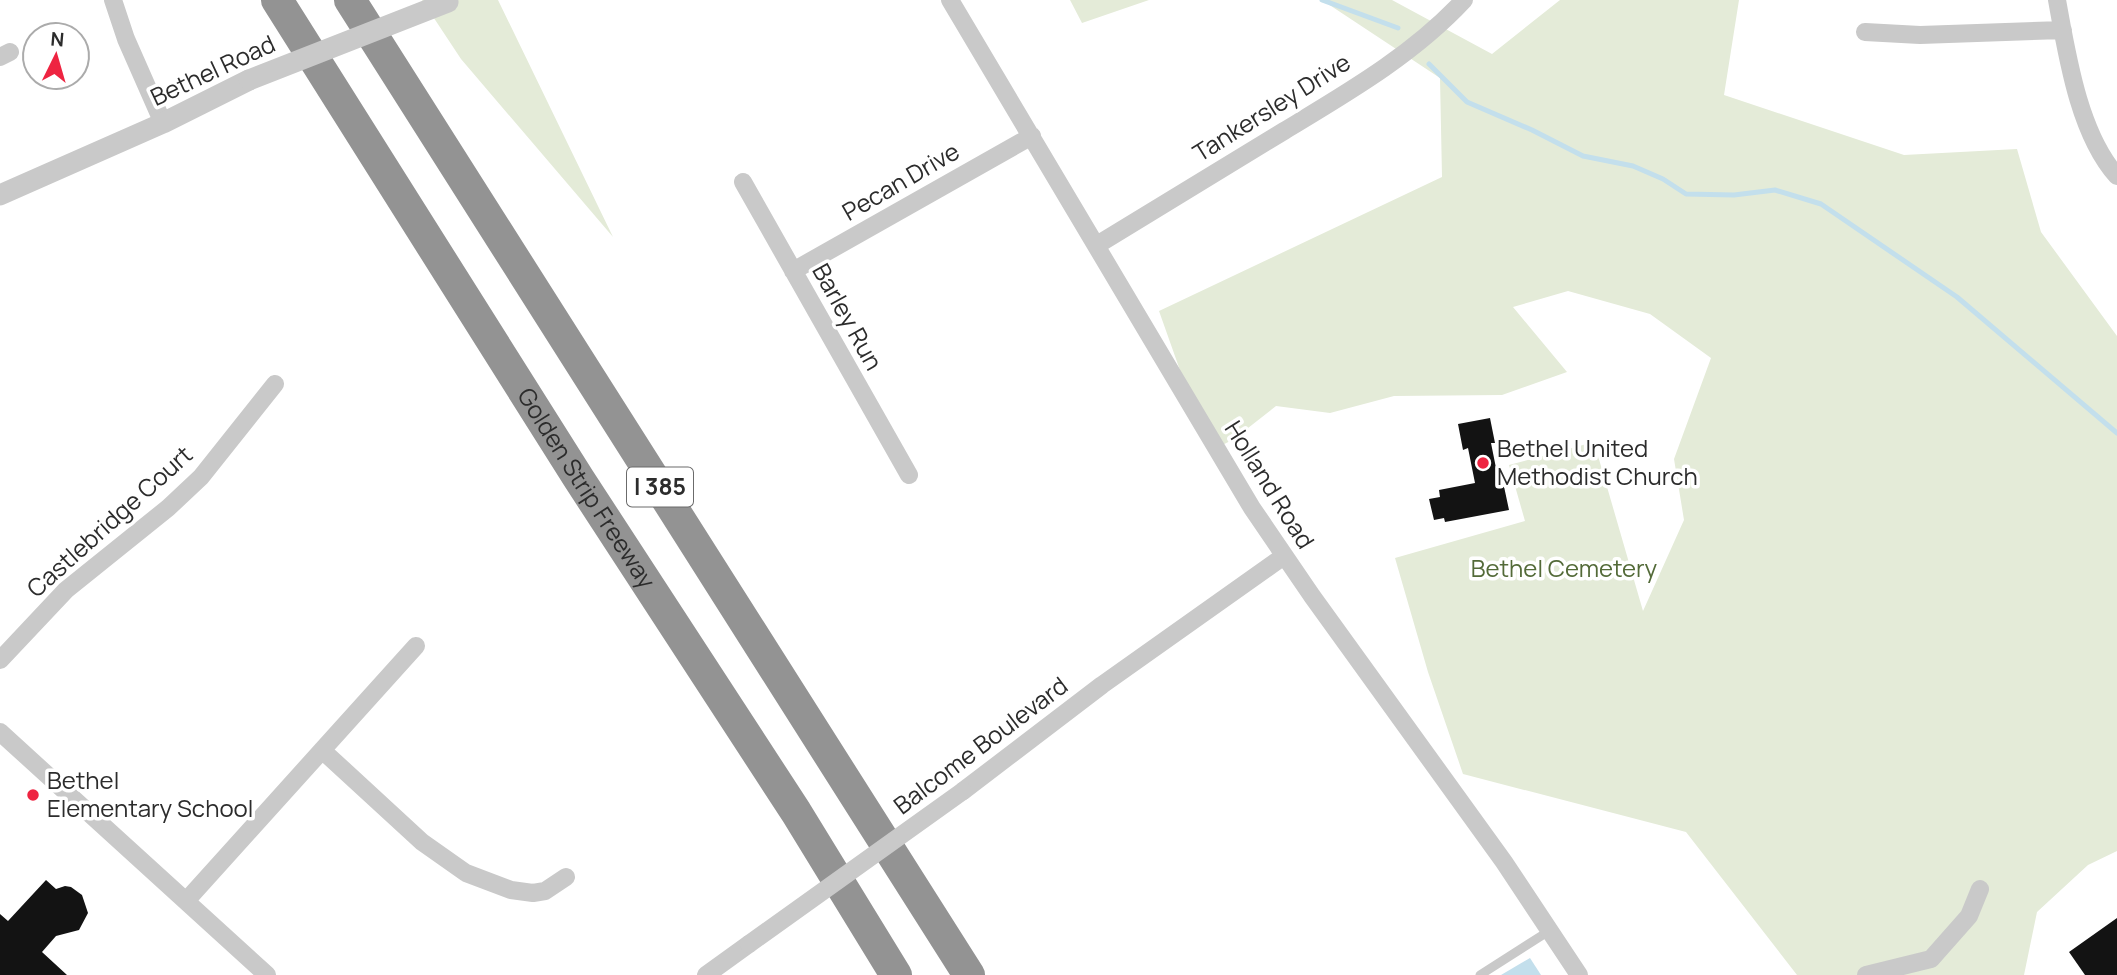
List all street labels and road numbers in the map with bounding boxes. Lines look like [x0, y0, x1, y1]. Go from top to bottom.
street label: Bethel Road [145, 26, 280, 113]
street label: Tankersley Drive [1186, 45, 1356, 168]
street label: Pecan Drive [836, 134, 965, 228]
street label: Barley Run [805, 257, 891, 376]
street label: Golden Strip Freeway [511, 381, 664, 595]
street label: Holland Road [1218, 414, 1323, 555]
street label: Castlebridge Court [19, 438, 199, 604]
road number: I 385 [627, 467, 693, 506]
street label: Balcome Boulevard [886, 669, 1074, 821]

